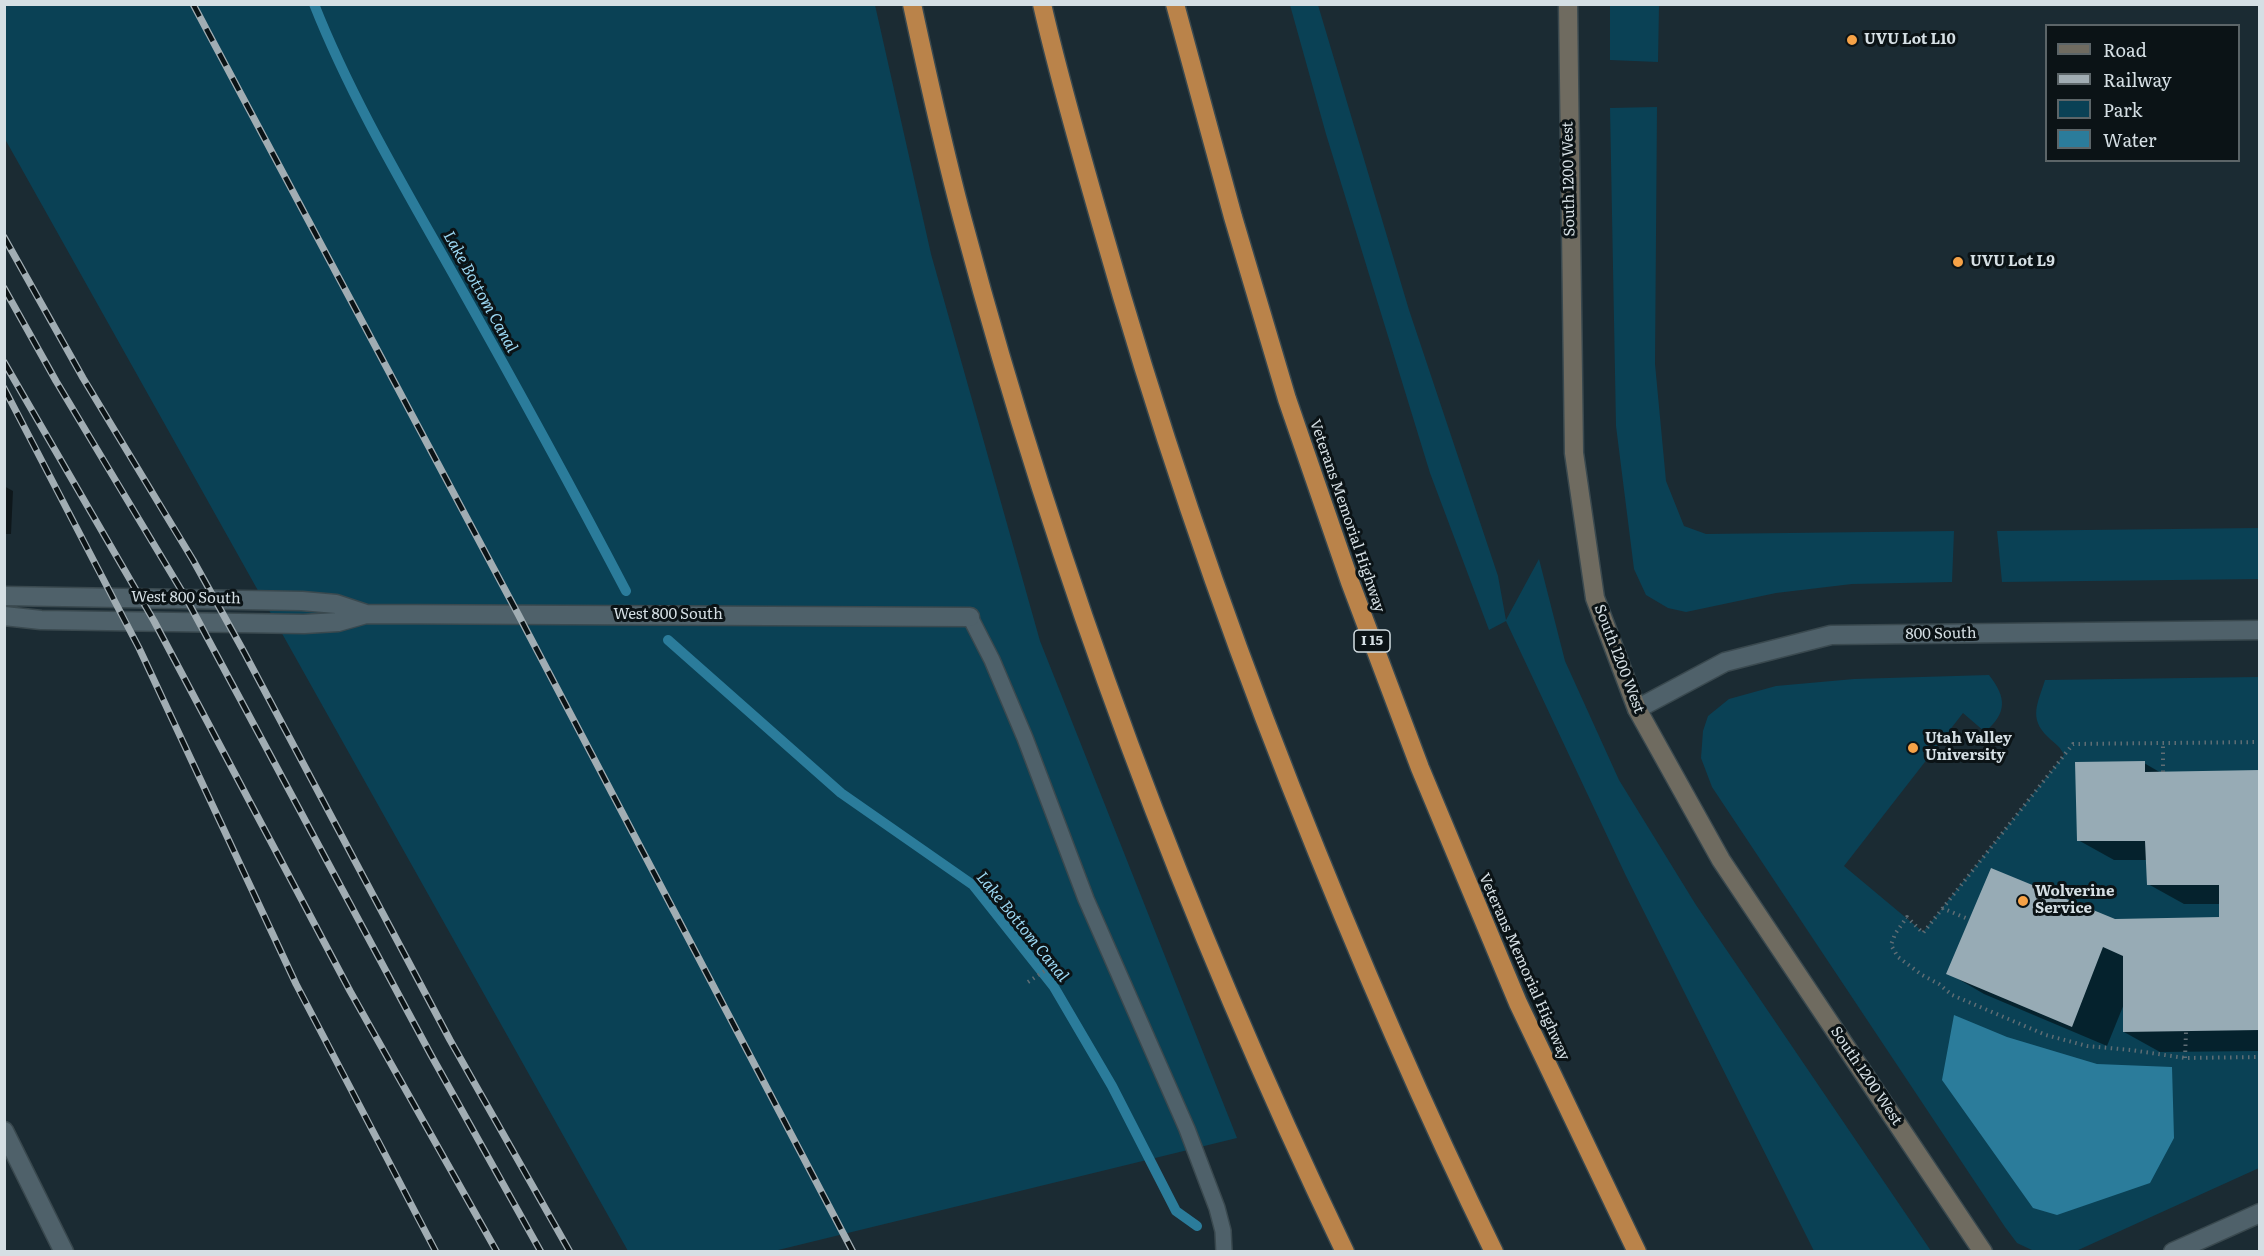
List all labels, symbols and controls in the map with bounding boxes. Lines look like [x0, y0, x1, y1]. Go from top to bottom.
legend [2045, 24, 2240, 162]
place label: UVU Lot L10 [1864, 31, 1956, 49]
marker: UVU Lot L10 [1845, 33, 1859, 47]
text: Road [2103, 36, 2147, 63]
text: Railway [2103, 66, 2172, 93]
text: Park [2103, 96, 2142, 123]
street label: South 1200 West [1559, 121, 1579, 237]
text: Water [2103, 126, 2156, 153]
water label: Lake Bottom Canal [439, 228, 521, 356]
place label: UVU Lot L9 [1970, 253, 2055, 271]
marker: UVU Lot L9 [1951, 255, 1965, 269]
street label: Veterans Memorial Highway [1305, 417, 1389, 615]
street label: West 800 South [131, 588, 241, 608]
street label: South 1200 West [1590, 602, 1648, 716]
street label: West 800 South [613, 606, 723, 624]
street label: 800 South [1905, 624, 1977, 644]
road number: I 15 [1354, 630, 1390, 652]
place label: Utah Valley University [1925, 730, 2012, 765]
marker: Utah Valley University [1906, 741, 1920, 755]
water label: Lake Bottom Canal [972, 868, 1072, 986]
street label: Veterans Memorial Highway [1475, 871, 1573, 1063]
place label: Wolverine Service [2035, 883, 2114, 918]
marker: Wolverine Service [2016, 894, 2030, 908]
street label: South 1200 West [1826, 1023, 1906, 1129]

